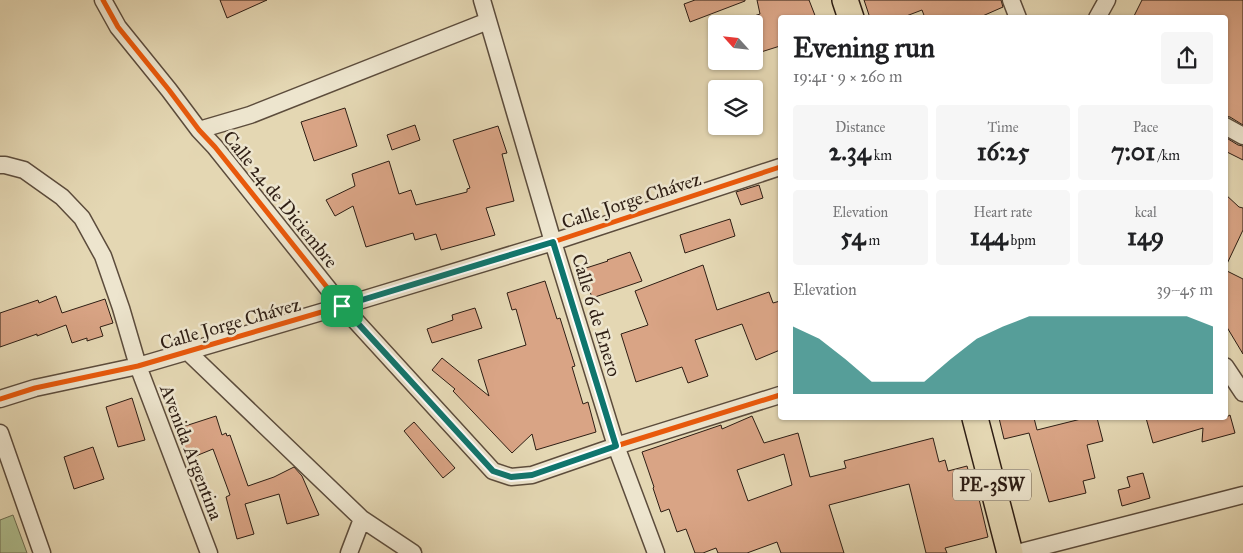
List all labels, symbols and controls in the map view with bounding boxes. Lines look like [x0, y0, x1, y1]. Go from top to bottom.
north arrow [708, 15, 762, 70]
map controls [708, 15, 763, 135]
text: Evening run [793, 30, 935, 65]
button: share [1161, 32, 1213, 84]
text: 19:41 · 9 × 260 m [793, 67, 903, 86]
button: layers [708, 80, 763, 135]
text: Distance [835, 119, 885, 136]
text: Time [987, 119, 1018, 136]
text: Pace [1133, 119, 1158, 136]
street label: Calle 24 de Diciembre [218, 126, 343, 273]
text: 2.34 [829, 136, 871, 167]
text: 16:25 [977, 136, 1029, 167]
text: 7:01 [1111, 136, 1155, 167]
text: km [871, 147, 892, 164]
text: /km [1155, 147, 1180, 164]
street label: Calle Jorge Chávez [559, 167, 704, 235]
text: Elevation [833, 204, 888, 221]
text: Heart rate [974, 204, 1032, 221]
text: kcal [1135, 204, 1157, 221]
text: 54 [840, 221, 865, 252]
text: 144 [970, 221, 1008, 252]
text: 149 [1127, 221, 1164, 252]
text: m [865, 232, 880, 249]
text: bpm [1008, 232, 1036, 249]
street label: Calle 6 de Enero [567, 251, 626, 380]
text: Elevation [793, 280, 857, 299]
text: 39–45 m [1156, 280, 1213, 299]
pin [321, 285, 363, 327]
street label: Calle Jorge Chávez [157, 292, 304, 355]
icon: arrive [328, 292, 356, 320]
street label: Avenida Argentina [154, 380, 228, 524]
road number: PE-3SW [953, 470, 1031, 500]

